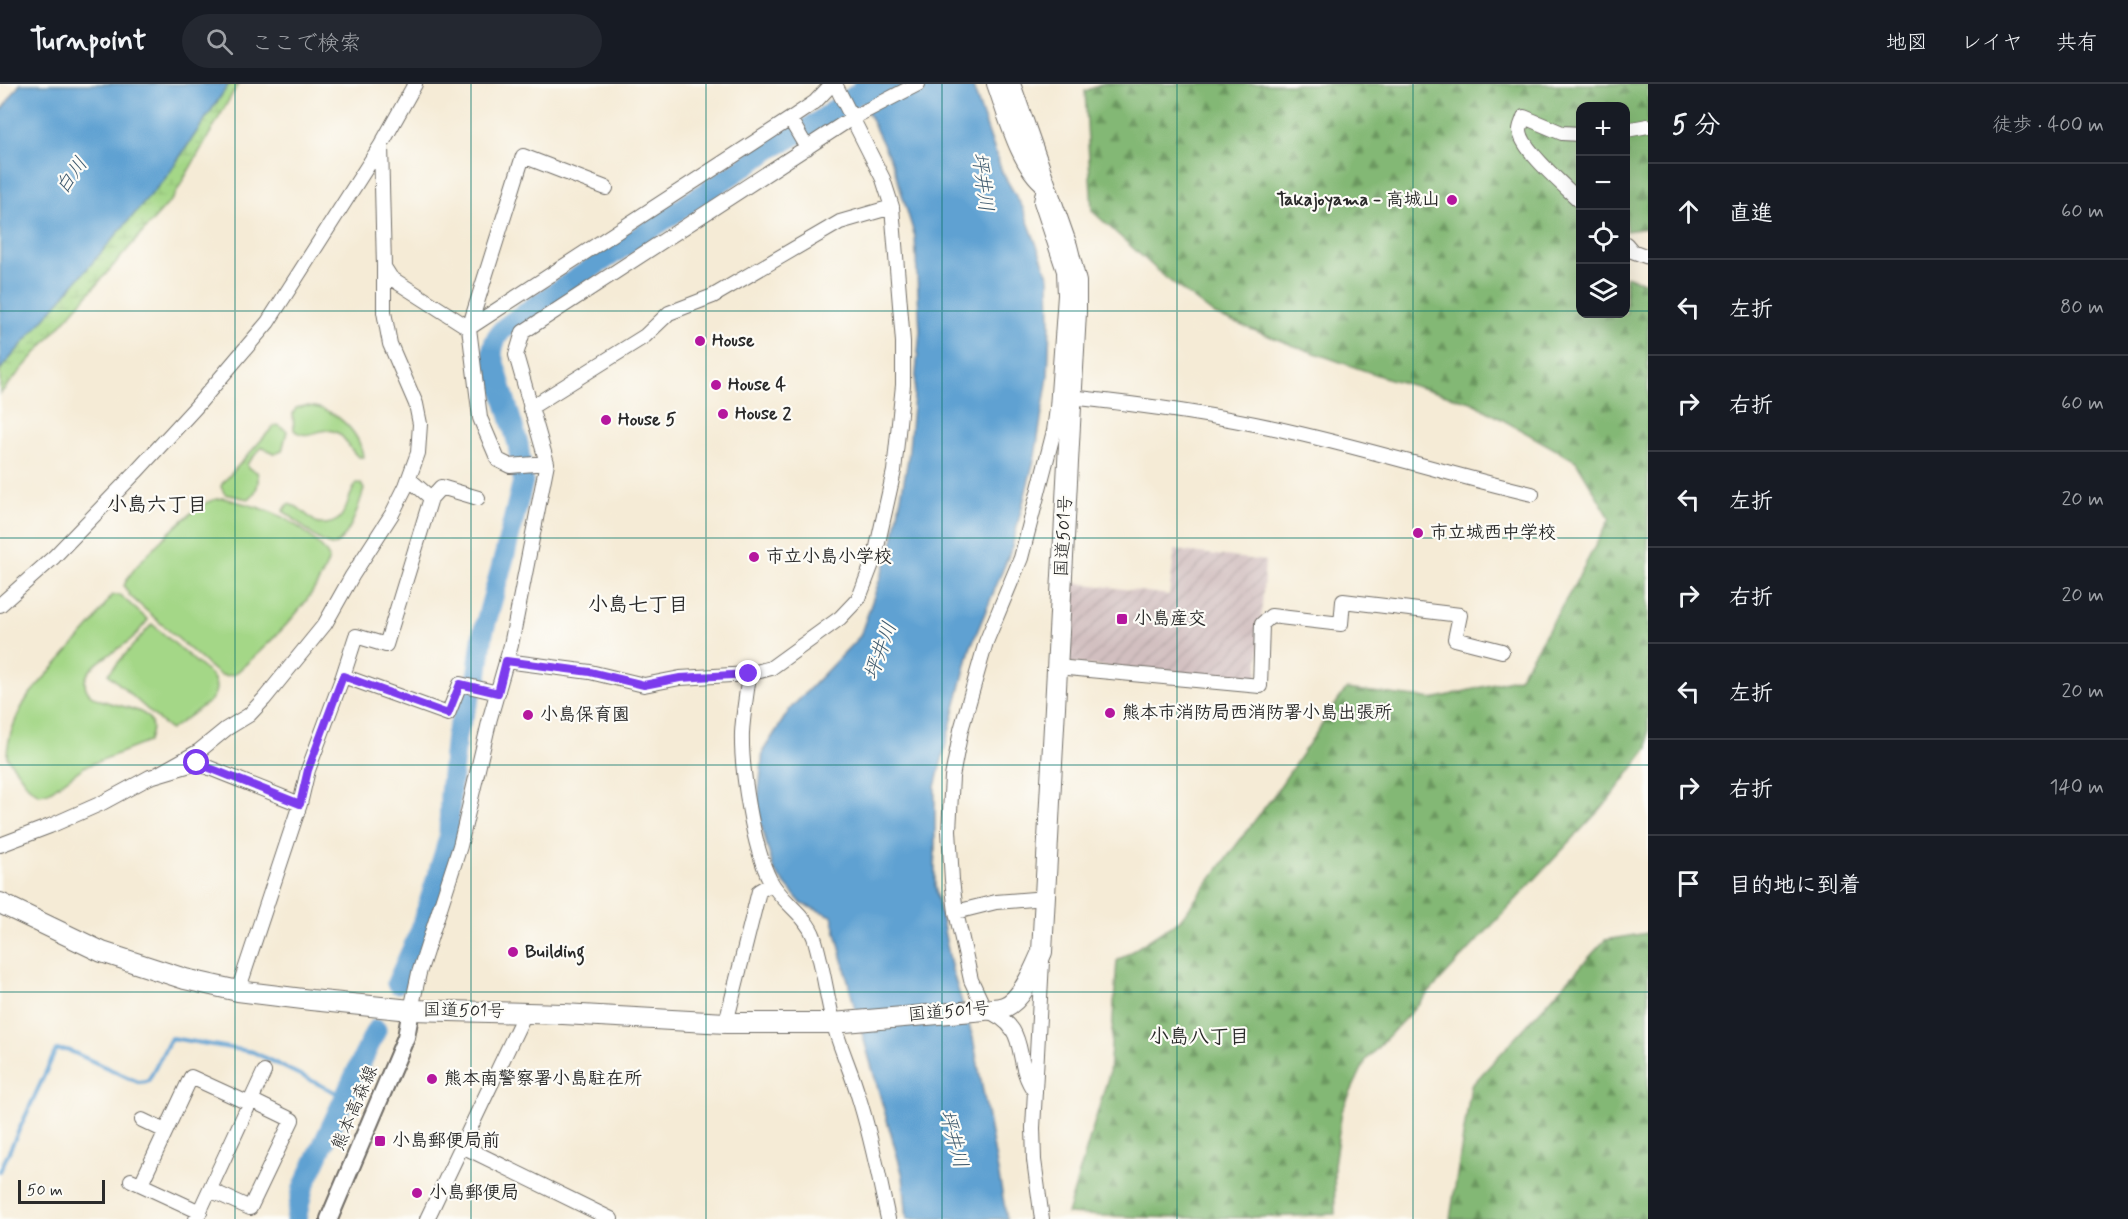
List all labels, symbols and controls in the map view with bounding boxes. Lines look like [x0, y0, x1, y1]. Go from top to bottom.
search box [182, 14, 602, 68]
text: Turnpoint [30, 23, 146, 60]
icon: search [203, 25, 236, 58]
text: 地図 [1886, 29, 1928, 57]
text: レイヤ [1961, 29, 2023, 57]
text: 共有 [2056, 29, 2098, 57]
text: ここで検索 [251, 30, 361, 58]
map controls [1576, 102, 1630, 318]
button: + [1576, 102, 1630, 156]
text: 5 分 [1672, 109, 1721, 143]
text: 徒歩 · 400 m [1992, 112, 2104, 139]
water label: 坪井川 [965, 151, 999, 213]
water label: 白川 [49, 152, 95, 200]
button: − [1576, 156, 1630, 210]
place label: Takajoyama - 高城山 [1276, 188, 1440, 212]
marker: Takajoyama - 高城山 [1445, 193, 1459, 207]
icon: ahead [1672, 195, 1705, 228]
text: 60 m [2061, 198, 2104, 225]
text: 直進 [1729, 200, 1773, 228]
button: locate [1576, 210, 1630, 264]
button: layers [1576, 264, 1630, 318]
icon: left [1672, 291, 1705, 324]
text: 80 m [2060, 294, 2104, 321]
text: 左折 [1729, 296, 1773, 324]
place label: House [712, 329, 755, 353]
marker: House [693, 334, 707, 348]
place label: House 4 [728, 373, 786, 397]
marker: House 4 [709, 378, 723, 392]
icon: right [1672, 387, 1705, 420]
text: 60 m [2061, 390, 2104, 417]
text: 右折 [1729, 392, 1773, 420]
place label: House 2 [735, 402, 791, 426]
marker: House 2 [716, 407, 730, 421]
place label: House 5 [618, 408, 676, 432]
marker: House 5 [599, 413, 613, 427]
icon: left [1672, 483, 1705, 516]
text: 20 m [2061, 486, 2104, 513]
text: 左折 [1729, 488, 1773, 516]
district label: 小島六丁目 [107, 492, 207, 519]
street label: 国道501号 [1050, 494, 1078, 578]
place label: 市立城西中学校 [1430, 521, 1556, 545]
marker: 市立城西中学校 [1411, 526, 1425, 540]
place label: 市立小島小学校 [766, 545, 892, 569]
marker: 市立小島小学校 [747, 550, 761, 564]
icon: right [1672, 579, 1705, 612]
text: 20 m [2061, 582, 2104, 609]
text: 右折 [1729, 584, 1773, 612]
district label: 小島七丁目 [588, 592, 688, 619]
place label: 小島産交 [1134, 607, 1206, 631]
marker: 小島産交 [1115, 612, 1129, 626]
water label: 坪井川 [858, 618, 904, 684]
route end [735, 660, 761, 686]
icon: left [1672, 675, 1705, 708]
text: 20 m [2061, 678, 2104, 705]
text: 左折 [1729, 680, 1773, 708]
place label: 熊本市消防局西消防署小島出張所 [1122, 701, 1392, 725]
place label: 小島保育園 [540, 703, 630, 727]
marker: 熊本市消防局西消防署小島出張所 [1103, 706, 1117, 720]
marker: 小島保育園 [521, 708, 535, 722]
route start [183, 749, 209, 775]
icon: right [1672, 771, 1705, 804]
text: 140 m [2050, 774, 2104, 801]
text: 右折 [1729, 776, 1773, 804]
icon: arrive [1672, 867, 1705, 900]
text: 目的地に到着 [1729, 872, 1861, 900]
place label: Building [525, 940, 585, 966]
marker: Building [506, 945, 520, 959]
street label: 国道501号 [907, 996, 991, 1028]
street label: 国道501号 [423, 998, 505, 1024]
district label: 小島八丁目 [1149, 1024, 1249, 1051]
street label: 熊本高森線 [326, 1062, 384, 1154]
place label: 熊本南警察署小島駐在所 [444, 1067, 642, 1091]
marker: 熊本南警察署小島駐在所 [425, 1072, 439, 1086]
water label: 坪井川 [932, 1107, 974, 1171]
place label: 小島郵便局前 [392, 1129, 500, 1153]
marker: 小島郵便局前 [373, 1134, 387, 1148]
scale bar [18, 1177, 105, 1204]
text: 50 m [27, 1180, 63, 1201]
place label: 小島郵便局 [429, 1181, 519, 1205]
marker: 小島郵便局 [410, 1186, 424, 1200]

